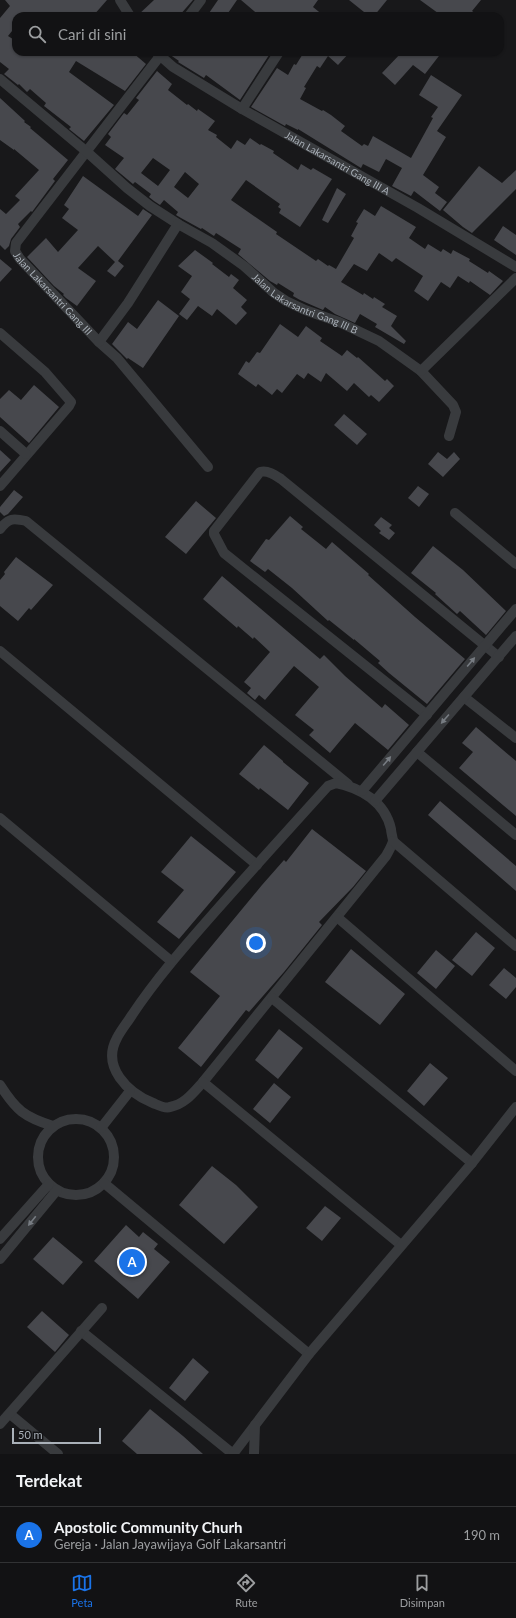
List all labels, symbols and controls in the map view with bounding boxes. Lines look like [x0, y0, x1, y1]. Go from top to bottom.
search box [12, 12, 504, 56]
icon: search [26, 23, 48, 45]
text: Cari di sini [58, 25, 126, 43]
street label: Jalan Lakarsantri Gang III A [283, 128, 392, 197]
street label: Jalan Lakarsantri Gang III [11, 250, 95, 337]
street label: Jalan Lakarsantri Gang III B [250, 271, 360, 336]
one-way arrow [467, 657, 476, 667]
one-way arrow [440, 714, 450, 724]
one-way arrow [382, 756, 391, 766]
your location [246, 933, 266, 953]
one-way arrow [28, 1215, 37, 1226]
pin: A [119, 1247, 145, 1277]
scale bar [12, 1426, 101, 1445]
text: 50 m [18, 1428, 43, 1441]
text: Terdekat [16, 1470, 82, 1491]
text: Apostolic Community Churh [54, 1518, 243, 1536]
text: A [24, 1527, 34, 1543]
text: 190 m [463, 1527, 500, 1543]
text: Gereja · Jalan Jayawijaya Golf Lakarsantri [54, 1536, 286, 1552]
tab: Peta [71, 1572, 93, 1609]
tab: Rute [235, 1572, 258, 1609]
tab: Disimpan [400, 1572, 445, 1609]

